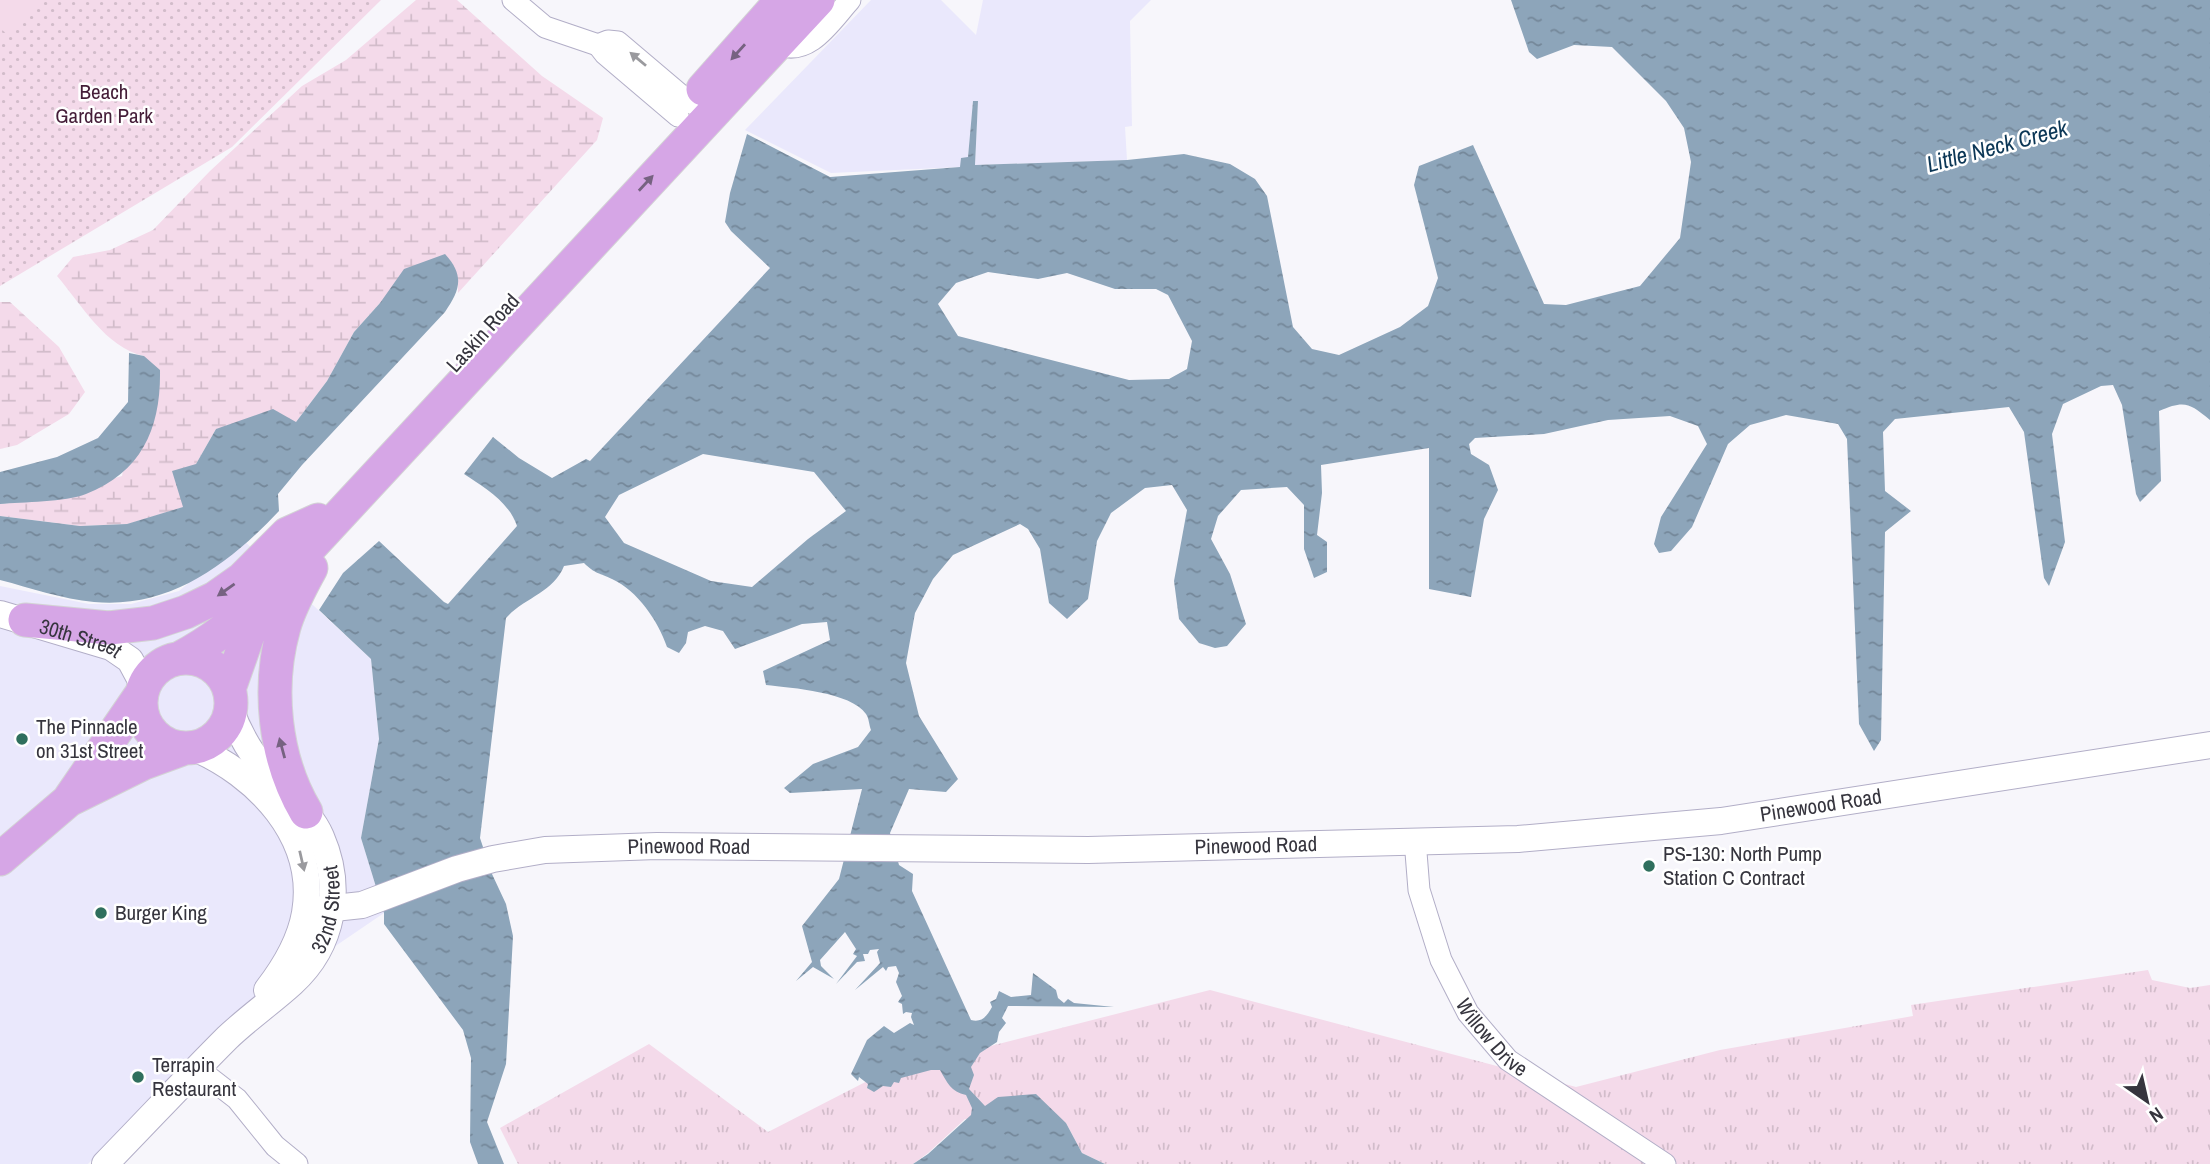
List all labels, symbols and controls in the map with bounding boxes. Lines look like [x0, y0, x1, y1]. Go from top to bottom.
one-way arrow [730, 43, 746, 60]
one-way arrow [630, 52, 647, 67]
park label: Beach Garden Park [55, 77, 153, 130]
water label: Little Neck Creek [1923, 111, 2072, 179]
one-way arrow [638, 175, 654, 192]
street label: Laskin Road [440, 287, 526, 378]
one-way arrow [217, 583, 235, 597]
street label: 30th Street [36, 612, 128, 665]
place label: The Pinnacle on 31st Street [36, 712, 143, 765]
marker: The Pinnacle on 31st Street [14, 731, 30, 747]
one-way arrow [276, 737, 287, 759]
street label: Pinewood Road [1758, 781, 1883, 829]
street label: Pinewood Road [1194, 829, 1317, 861]
street label: Pinewood Road [627, 831, 750, 861]
place label: PS-130: North Pump Station C Contract [1663, 839, 1822, 892]
one-way arrow [296, 850, 307, 872]
marker: PS-130: North Pump Station C Contract [1641, 858, 1657, 874]
street label: 32nd Street [304, 863, 347, 958]
place label: Burger King [115, 898, 207, 927]
marker: Burger King [93, 905, 109, 921]
street label: Willow Drive [1449, 993, 1533, 1083]
place label: Terrapin Restaurant [152, 1050, 236, 1103]
north arrow [2112, 1066, 2182, 1136]
marker: Terrapin Restaurant [130, 1069, 146, 1085]
text: N [2145, 1101, 2168, 1129]

